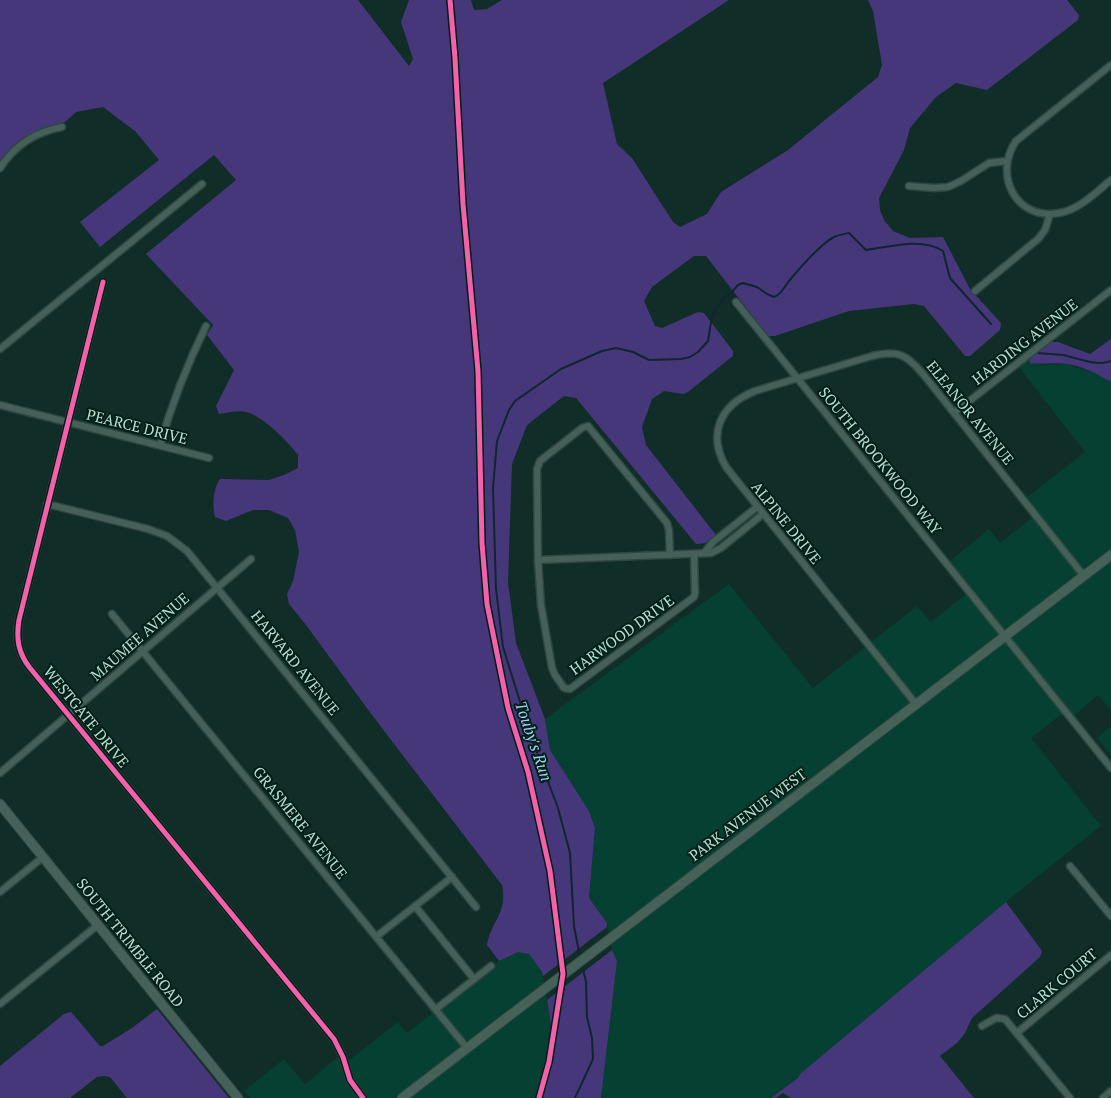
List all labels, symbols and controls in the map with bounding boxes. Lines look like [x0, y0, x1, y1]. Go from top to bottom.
street label: HARDING AVENUE [967, 294, 1081, 389]
street label: ELEANOR AVENUE [923, 356, 1019, 469]
street label: SOUTH BROOKWOOD WAY [815, 382, 947, 539]
street label: PEARCE DRIVE [85, 404, 190, 448]
street label: ALPINE DRIVE [747, 477, 826, 568]
street label: MAUMEE AVENUE [86, 588, 193, 685]
street label: HARWOOD DRIVE [565, 590, 678, 679]
street label: HARVARD AVENUE [247, 606, 344, 719]
street label: WESTGATE DRIVE [40, 661, 134, 771]
water label: Touby's Run [510, 698, 558, 784]
street label: GRASMERE AVENUE [249, 762, 352, 883]
street label: PARK AVENUE WEST [685, 764, 810, 865]
street label: SOUTH TRIMBLE ROAD [73, 874, 189, 1011]
street label: CLARK COURT [1012, 944, 1101, 1023]

